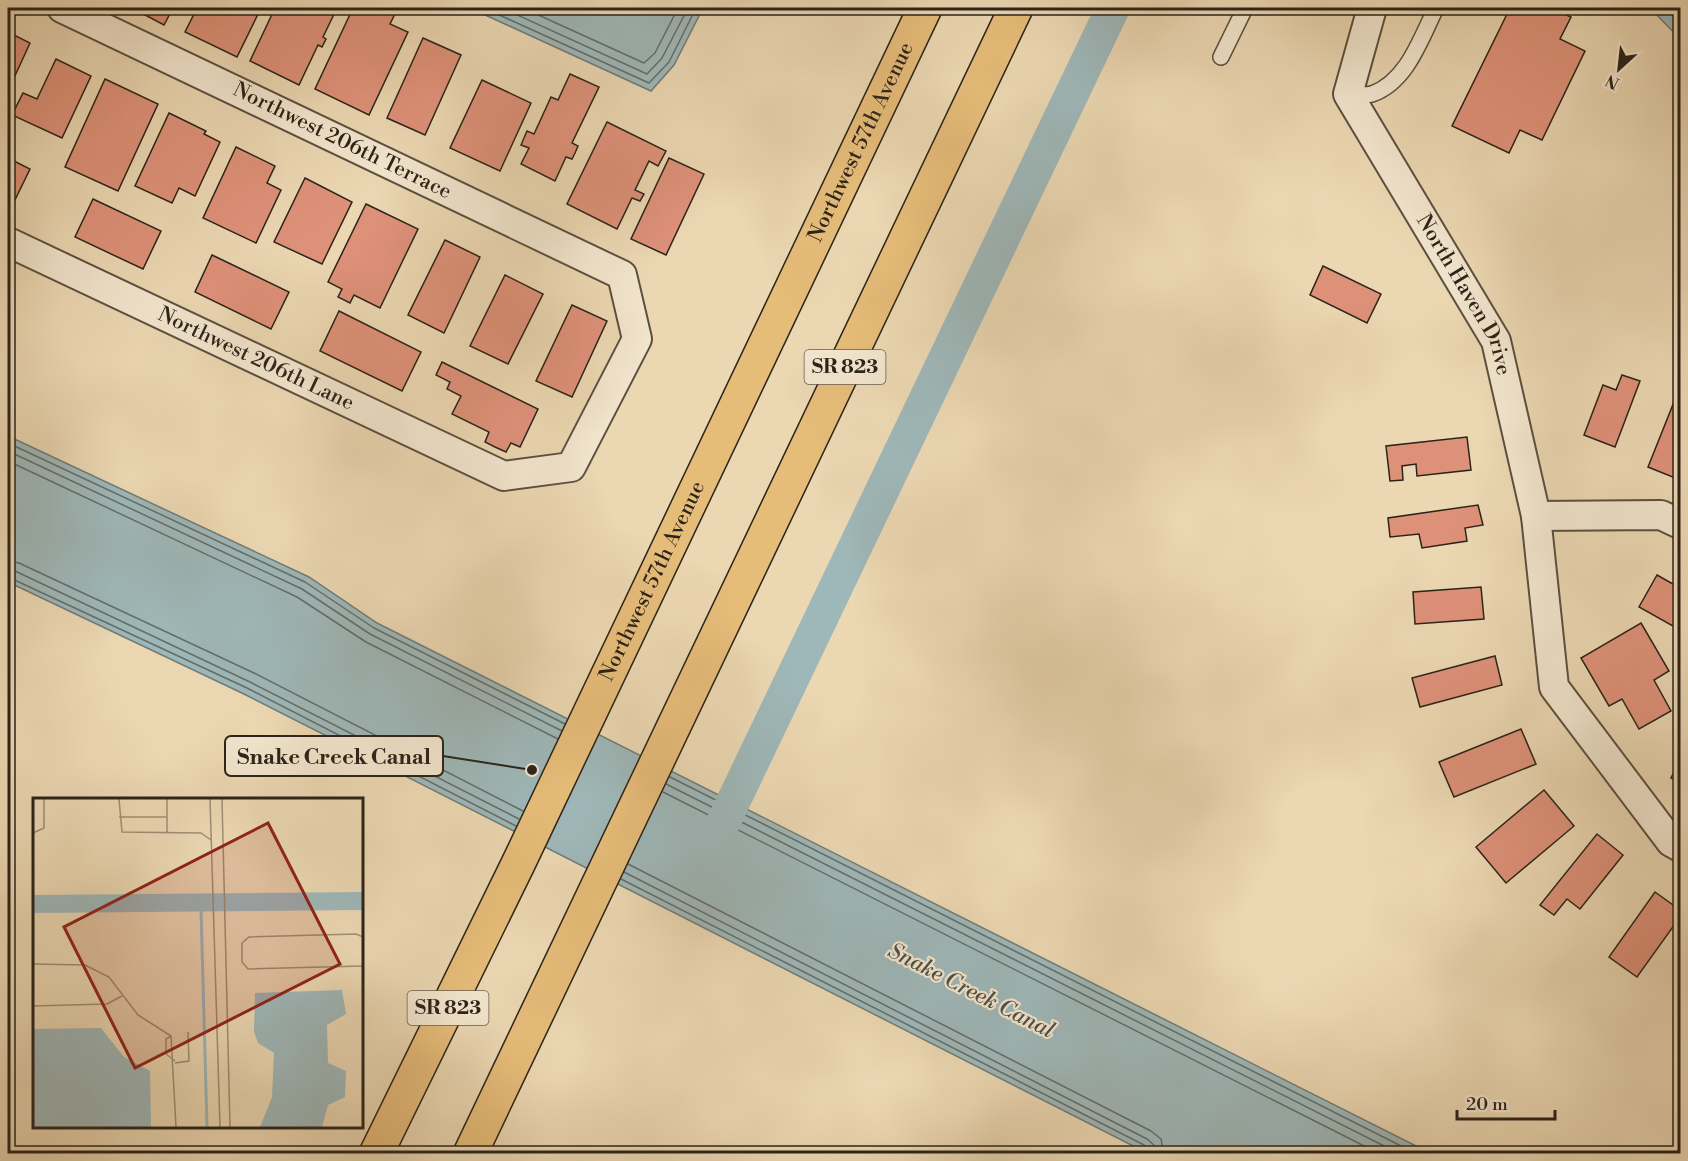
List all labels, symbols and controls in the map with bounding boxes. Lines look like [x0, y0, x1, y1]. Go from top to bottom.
street label: Northwest 57th Avenue [803, 38, 920, 246]
north arrow [1589, 39, 1649, 99]
text: N [1602, 70, 1623, 93]
street label: Northwest 206th Terrace [228, 77, 456, 205]
street label: North Haven Drive [1410, 210, 1516, 378]
street label: Northwest 206th Lane [154, 302, 358, 416]
road number: SR 823 [804, 350, 886, 384]
street label: Northwest 57th Avenue [594, 477, 711, 685]
callout: Snake Creek Canal [225, 736, 443, 776]
text: Snake Creek Canal [237, 744, 431, 771]
inset map [33, 798, 363, 1128]
water label: Snake Creek Canal [883, 937, 1059, 1045]
road number: SR 823 [408, 991, 488, 1025]
scale bar [1457, 1083, 1554, 1121]
text: 20 m [1466, 1093, 1508, 1116]

